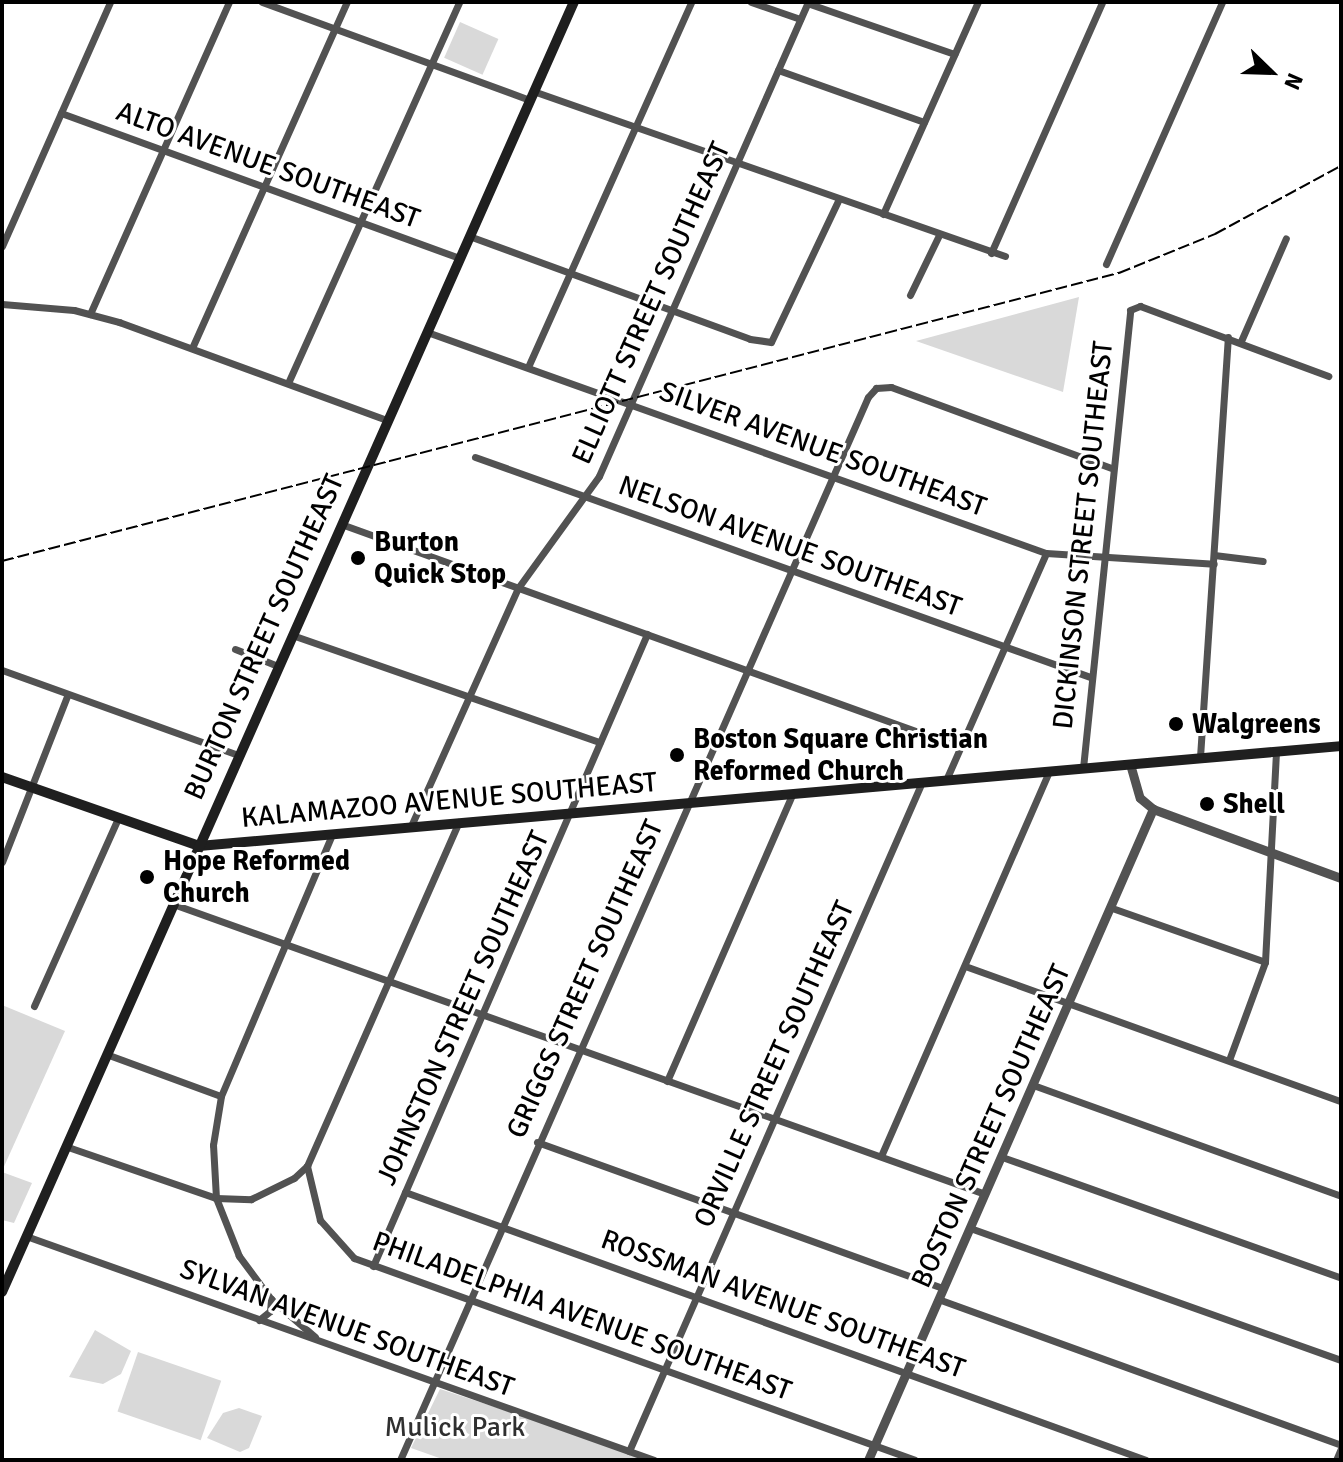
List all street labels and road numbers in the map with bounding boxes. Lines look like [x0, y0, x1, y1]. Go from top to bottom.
street label: ALTO AVENUE SOUTHEAST [112, 94, 424, 236]
street label: ELLIOTT STREET SOUTHEAST [565, 137, 737, 469]
street label: DICKINSON STREET SOUTHEAST [1046, 339, 1120, 731]
street label: SILVER AVENUE SOUTHEAST [655, 374, 991, 524]
street label: NELSON AVENUE SOUTHEAST [614, 468, 966, 624]
street label: BURTON STREET SOUTHEAST [177, 469, 351, 805]
street label: KALAMAZOO AVENUE SOUTHEAST [240, 765, 658, 835]
street label: GRIGGS STREET SOUTHEAST [500, 815, 670, 1143]
street label: JOHNSTON STREET SOUTHEAST [370, 826, 556, 1190]
street label: ORVILLE STREET SOUTHEAST [687, 896, 861, 1232]
street label: BOSTON STREET SOUTHEAST [904, 959, 1078, 1293]
street label: ROSSMAN AVENUE SOUTHEAST [596, 1222, 970, 1386]
street label: PHILADELPHIA AVENUE SOUTHEAST [368, 1224, 796, 1408]
street label: SYLVAN AVENUE SOUTHEAST [176, 1252, 518, 1404]

